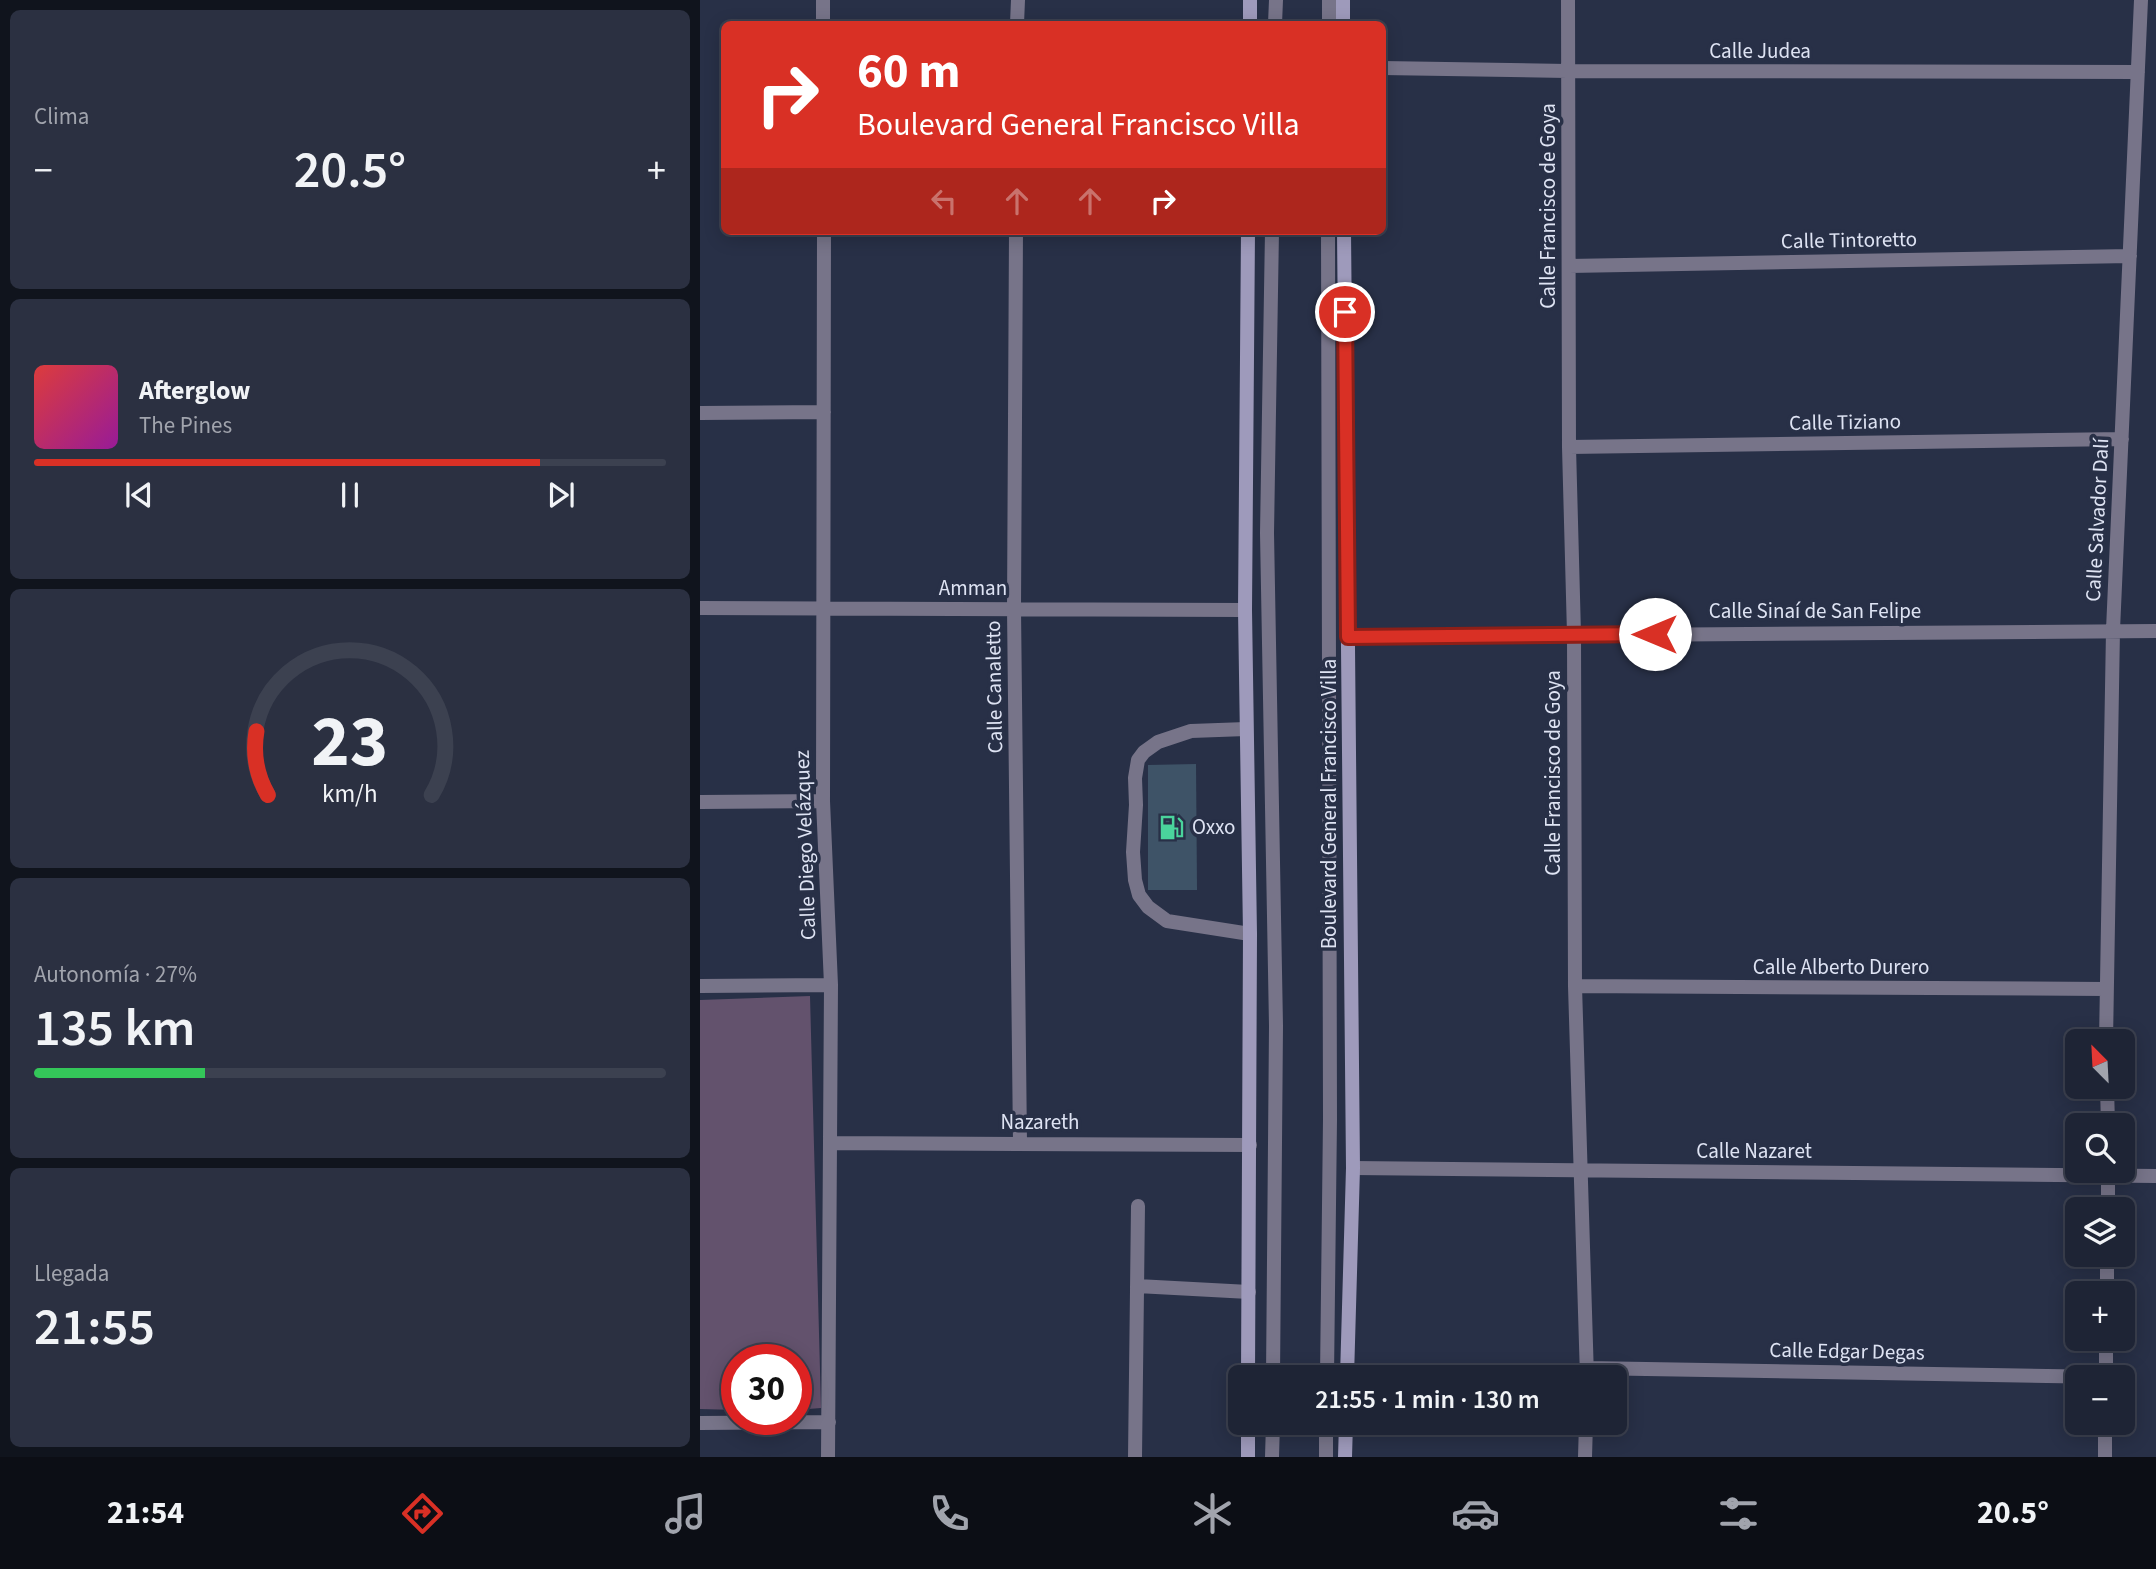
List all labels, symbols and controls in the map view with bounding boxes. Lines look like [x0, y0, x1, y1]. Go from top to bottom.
street label: Calle Judea [1709, 36, 1811, 66]
text: 60 m [857, 37, 961, 107]
icon: right [742, 49, 833, 140]
text: Clima [34, 100, 89, 133]
text: Boulevard General Francisco Villa [857, 102, 1300, 148]
street label: Calle Francisco de Goya [1533, 103, 1563, 309]
text: 20.5° [294, 134, 406, 208]
text: − [34, 144, 53, 198]
text: + [647, 144, 666, 198]
icon: left [925, 182, 963, 220]
icon: ahead [998, 182, 1036, 220]
icon: ahead [1071, 182, 1109, 220]
icon: right [1144, 182, 1182, 220]
street label: Calle Tintoretto [1781, 224, 1917, 256]
pin [1315, 282, 1375, 342]
icon: arrive [1326, 293, 1364, 331]
text: Afterglow [139, 372, 250, 409]
street label: Calle Tiziano [1789, 406, 1901, 438]
text: The Pines [139, 409, 232, 442]
street label: Calle Salvador Dalí [2078, 437, 2116, 602]
icon: previous [120, 476, 158, 514]
icon: pause [331, 476, 369, 514]
icon: next [542, 476, 580, 514]
street label: Amman [939, 573, 1007, 603]
street label: Calle Sinaí de San Felipe [1709, 596, 1921, 626]
position arrow [1618, 597, 1692, 671]
street label: Calle Canaletto [978, 620, 1010, 754]
street label: Boulevard General Francisco Villa [1314, 659, 1344, 949]
street label: Calle Francisco de Goya [1538, 670, 1568, 876]
text: 23 [312, 690, 388, 794]
street label: Calle Diego Velázquez [787, 749, 823, 940]
text: km/h [322, 775, 378, 811]
place label: Oxxo [1192, 812, 1235, 842]
fuel station icon: Oxxo [1158, 813, 1186, 841]
street label: Calle Alberto Durero [1753, 952, 1929, 982]
text: Autonomía · 27% [34, 958, 197, 991]
text: 135 km [34, 992, 195, 1066]
north arrow [2065, 1029, 2135, 1099]
map controls [2065, 1029, 2135, 1435]
street label: Nazareth [1000, 1107, 1080, 1137]
button: search [2065, 1113, 2135, 1183]
street label: Calle Nazaret [1696, 1136, 1812, 1166]
button: layers [2065, 1197, 2135, 1267]
text: Llegada [34, 1257, 109, 1290]
button: + [2065, 1281, 2135, 1351]
text: 21:55 [34, 1291, 155, 1365]
street label: Calle Edgar Degas [1769, 1335, 1925, 1367]
speed limit sign: 30 [721, 1344, 812, 1435]
button: − [2065, 1365, 2135, 1435]
text: 21:55 · 1 min · 130 m [1315, 1381, 1540, 1418]
icon: directions [398, 1489, 447, 1538]
icon: music [661, 1489, 710, 1538]
icon: phone [925, 1489, 974, 1538]
icon: climate [1188, 1489, 1237, 1538]
icon: car [1451, 1489, 1500, 1538]
icon: filters [1714, 1489, 1763, 1538]
text: 21:54 [107, 1490, 184, 1536]
text: 20.5° [1977, 1490, 2049, 1536]

